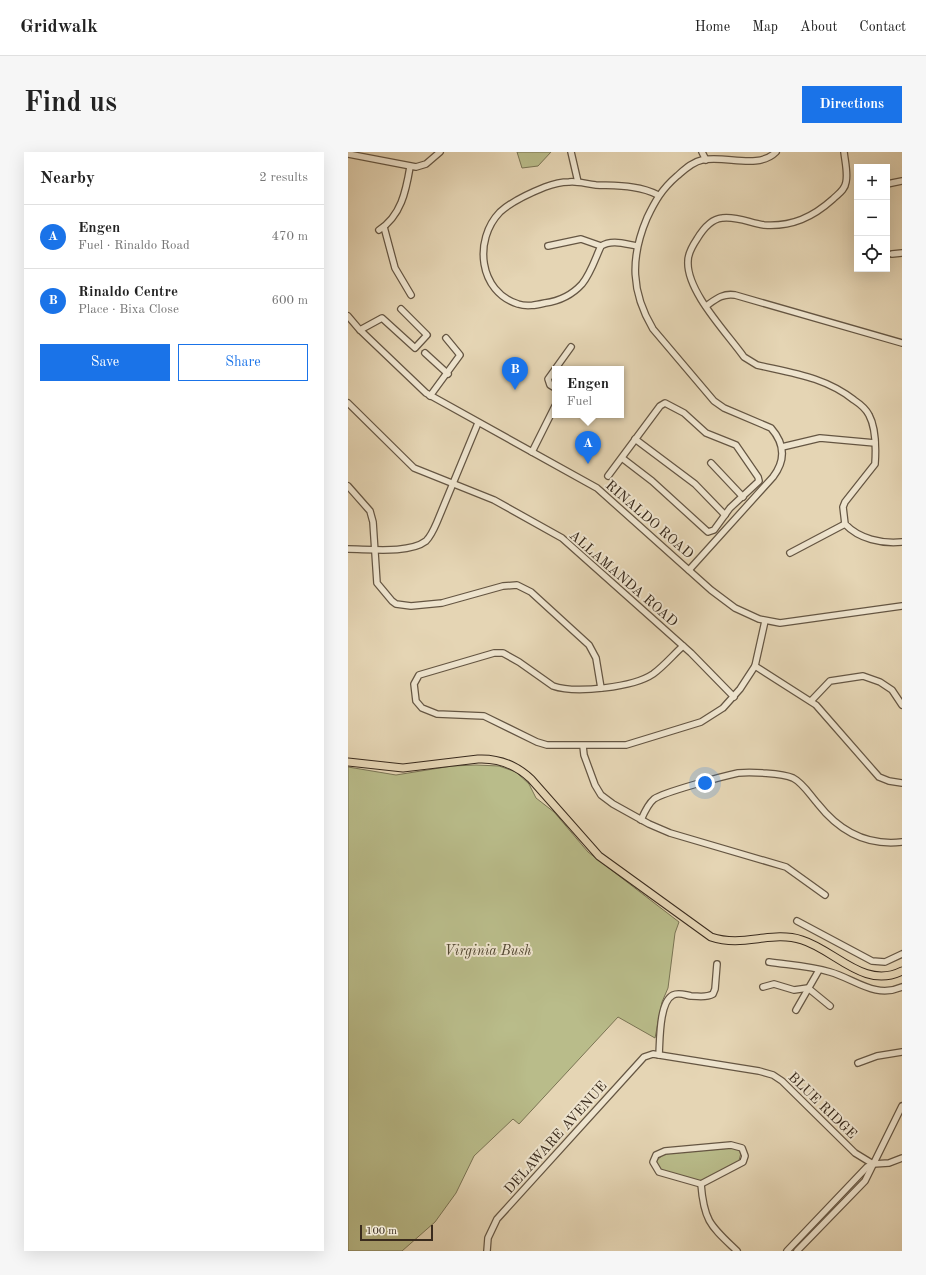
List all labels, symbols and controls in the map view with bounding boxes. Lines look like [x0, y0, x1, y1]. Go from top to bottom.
text: Gridwalk [20, 18, 98, 37]
text: Home [695, 20, 730, 34]
text: Map [752, 20, 778, 34]
text: About [800, 20, 837, 34]
text: Contact [859, 20, 906, 34]
button: Directions [802, 86, 902, 123]
text: Find us [24, 90, 117, 118]
map controls [854, 164, 890, 272]
button: + [854, 164, 890, 200]
text: Nearby [40, 170, 95, 187]
text: 2 results [259, 171, 308, 184]
button: − [854, 200, 890, 236]
text: Engen [78, 221, 120, 236]
text: A [48, 230, 58, 243]
text: 470 m [271, 230, 308, 243]
button: locate [854, 236, 890, 272]
text: Fuel · Rinaldo Road [78, 239, 190, 252]
text: Rinaldo Centre [78, 285, 178, 300]
text: B [48, 294, 58, 307]
text: 600 m [271, 294, 308, 307]
text: Place · Bixa Close [78, 303, 179, 316]
button: Save [40, 344, 170, 381]
button: Share [178, 344, 308, 381]
pin: B [502, 357, 528, 390]
popup [552, 366, 624, 418]
text: Engen [567, 377, 609, 392]
text: Fuel [567, 395, 592, 408]
pin: A [575, 431, 601, 464]
street label: RINALDO ROAD [603, 478, 696, 562]
street label: ALLAMANDA ROAD [566, 528, 680, 630]
your location [695, 773, 715, 793]
park label: Virginia Bush [445, 944, 532, 959]
street label: BLUE RIDGE [785, 1070, 859, 1142]
street label: DELAWARE AVENUE [502, 1079, 610, 1197]
scale bar [360, 1223, 433, 1242]
text: 100 m [366, 1226, 397, 1237]

